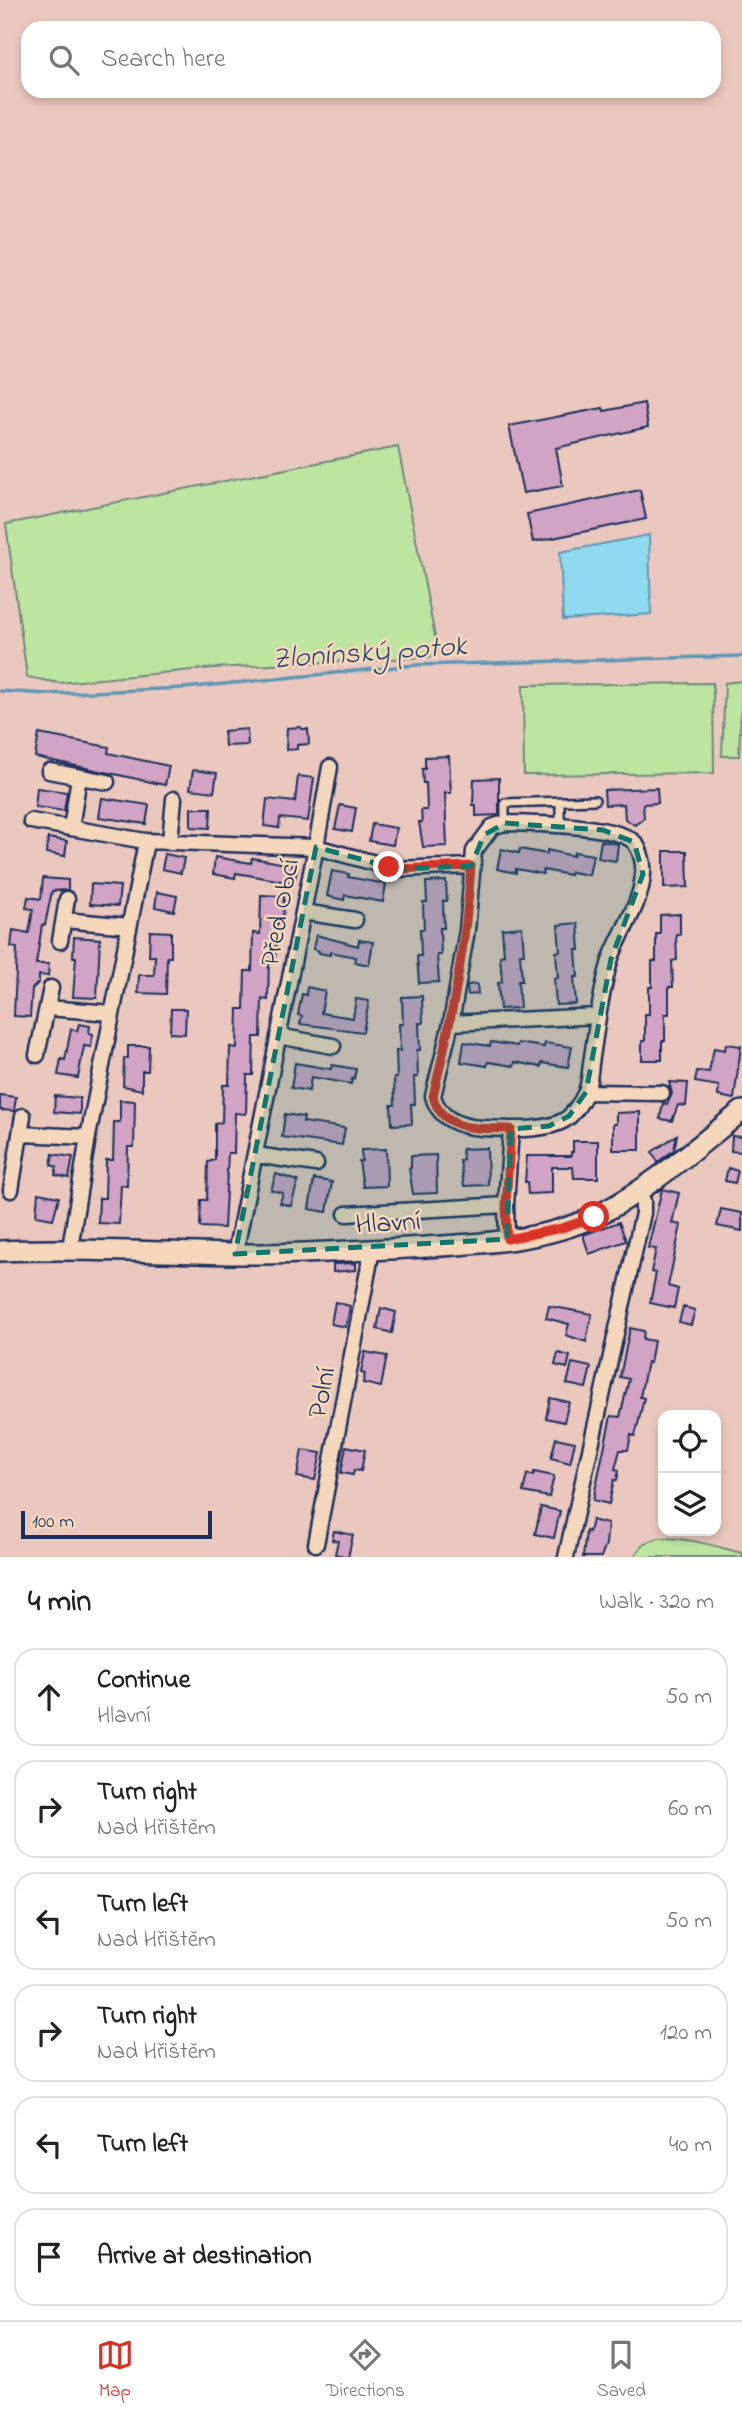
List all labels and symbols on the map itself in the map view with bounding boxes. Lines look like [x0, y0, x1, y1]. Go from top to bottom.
water label: Zlonínský potok [270, 625, 470, 683]
route end [373, 851, 404, 882]
street label: Před Obcí [251, 855, 312, 970]
route start [578, 1201, 609, 1232]
street label: Hlavní [354, 1202, 422, 1247]
street label: Polní [298, 1363, 349, 1422]
scale bar [21, 1508, 212, 1540]

